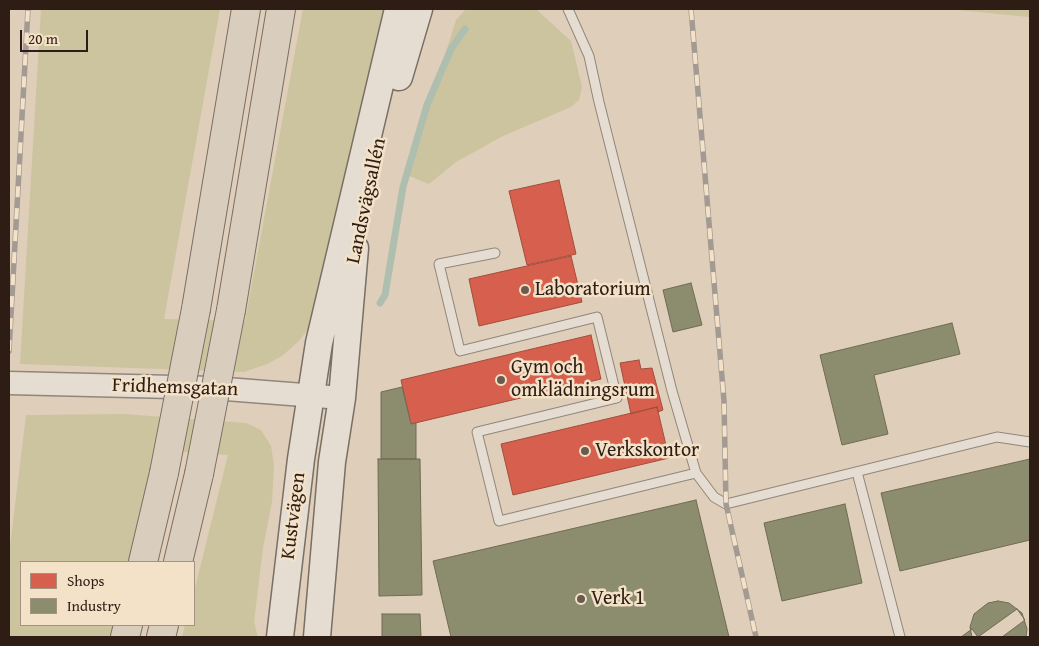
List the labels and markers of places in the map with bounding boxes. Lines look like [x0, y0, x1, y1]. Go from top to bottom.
place label: Laboratorium [535, 278, 651, 302]
marker: Laboratorium [519, 284, 531, 296]
place label: Gym och omklädningsrum [511, 356, 655, 403]
marker: Gym och omklädningsrum [495, 374, 507, 386]
place label: Verkskontor [595, 439, 699, 463]
marker: Verkskontor [579, 445, 591, 457]
place label: Verk 1 [591, 587, 645, 611]
marker: Verk 1 [575, 593, 587, 605]

